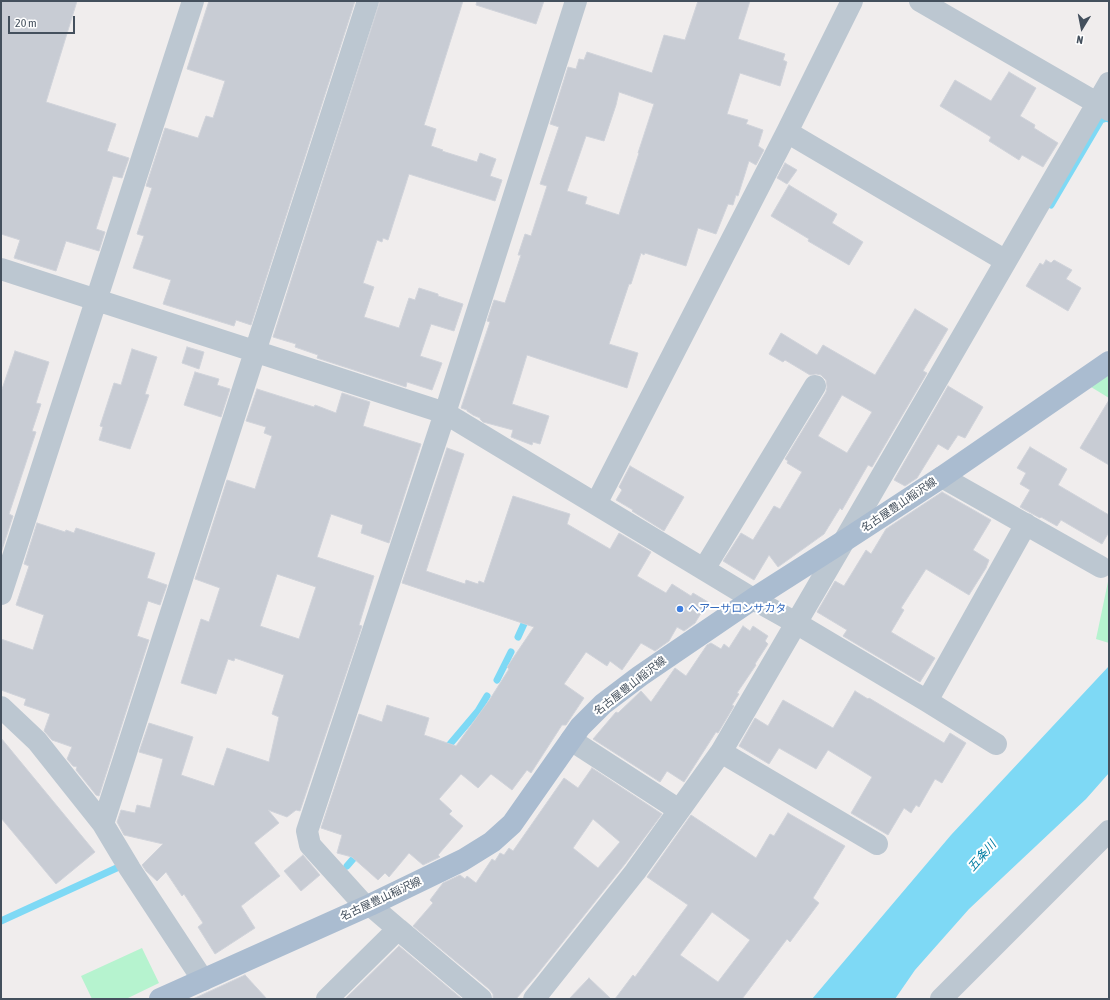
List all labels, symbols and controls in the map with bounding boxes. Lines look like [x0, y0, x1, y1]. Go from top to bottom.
scale bar [10, 8, 77, 34]
north arrow [1062, 8, 1102, 48]
text: 20 m [15, 16, 37, 30]
text: N [1076, 33, 1084, 46]
street label: 名古屋豊山稲沢線 [859, 475, 939, 535]
place label: ヘアーサロンサカタ [688, 602, 786, 616]
marker: ヘアーサロンサカタ [675, 604, 685, 614]
street label: 名古屋豊山稲沢線 [591, 654, 669, 718]
water label: 五条川 [965, 838, 999, 874]
street label: 名古屋豊山稲沢線 [338, 874, 424, 924]

